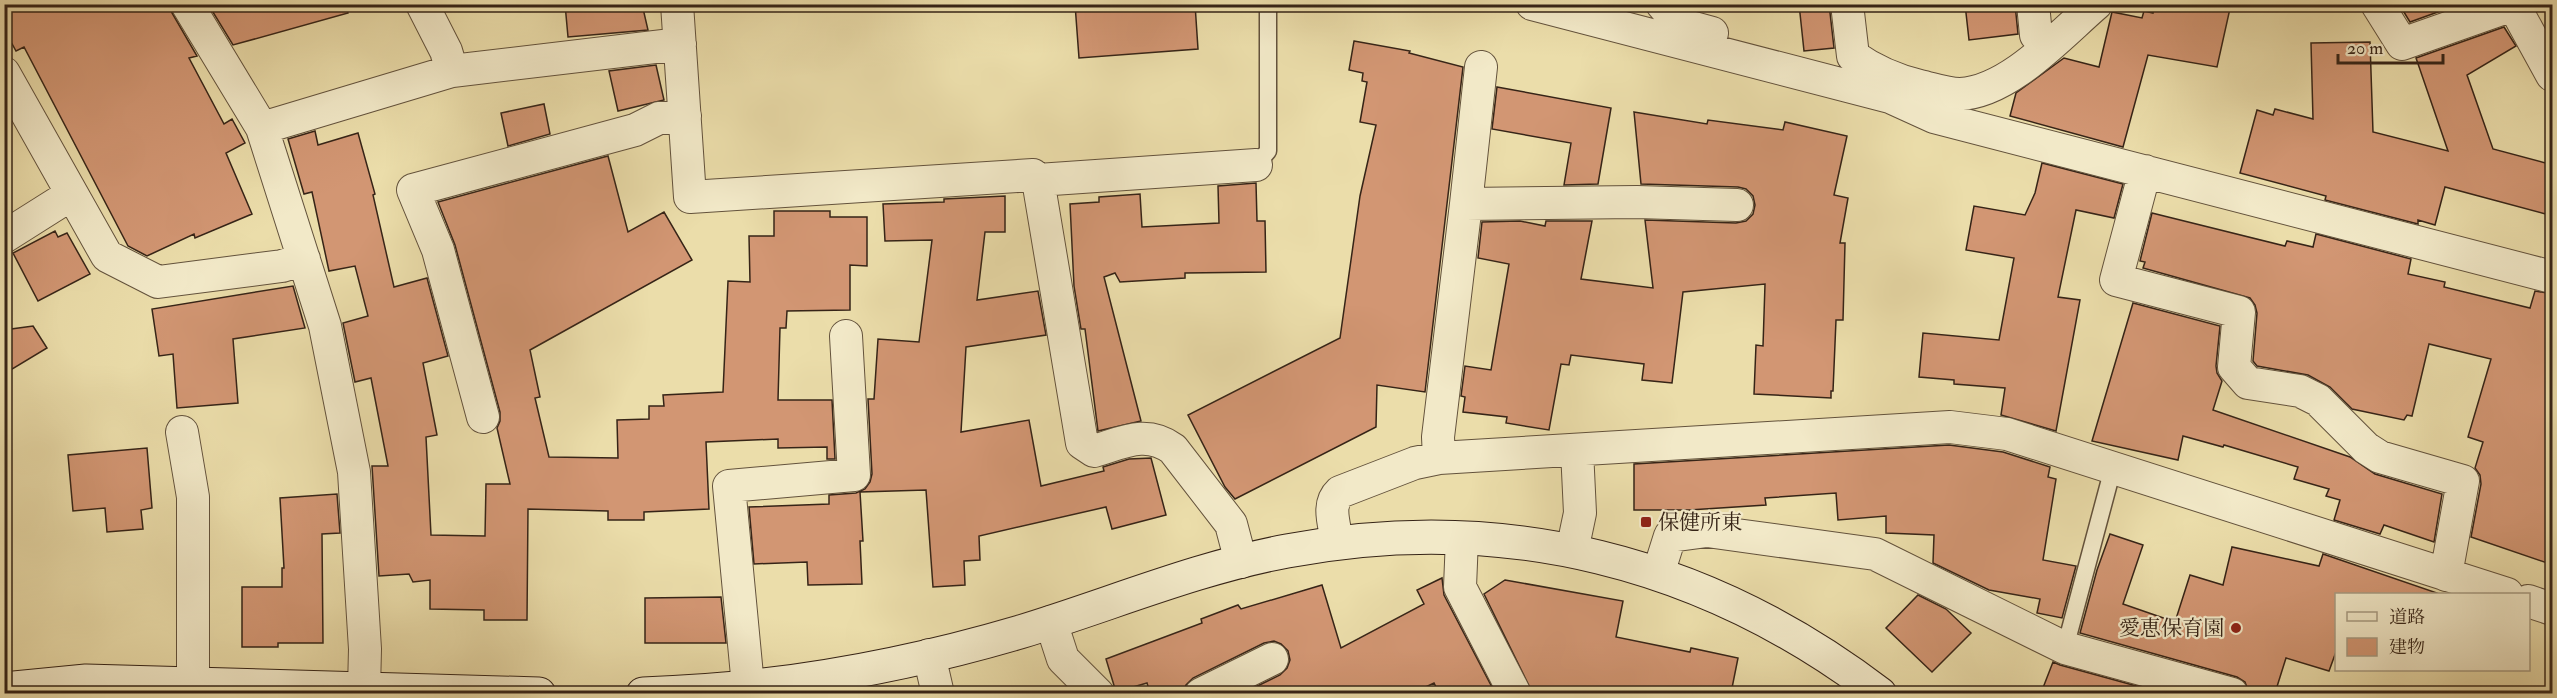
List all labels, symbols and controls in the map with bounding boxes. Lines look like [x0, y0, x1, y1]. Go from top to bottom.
scale bar [2338, 27, 2443, 65]
text: 20 m [2347, 37, 2383, 60]
place label: 保健所東 [1658, 509, 1742, 536]
marker: 保健所東 [1639, 515, 1653, 529]
legend [2335, 593, 2530, 671]
text: 道路 [2389, 606, 2425, 629]
place label: 愛恵保育園 [2119, 615, 2224, 642]
marker: 愛恵保育園 [2229, 621, 2243, 635]
text: 建物 [2389, 636, 2425, 659]

